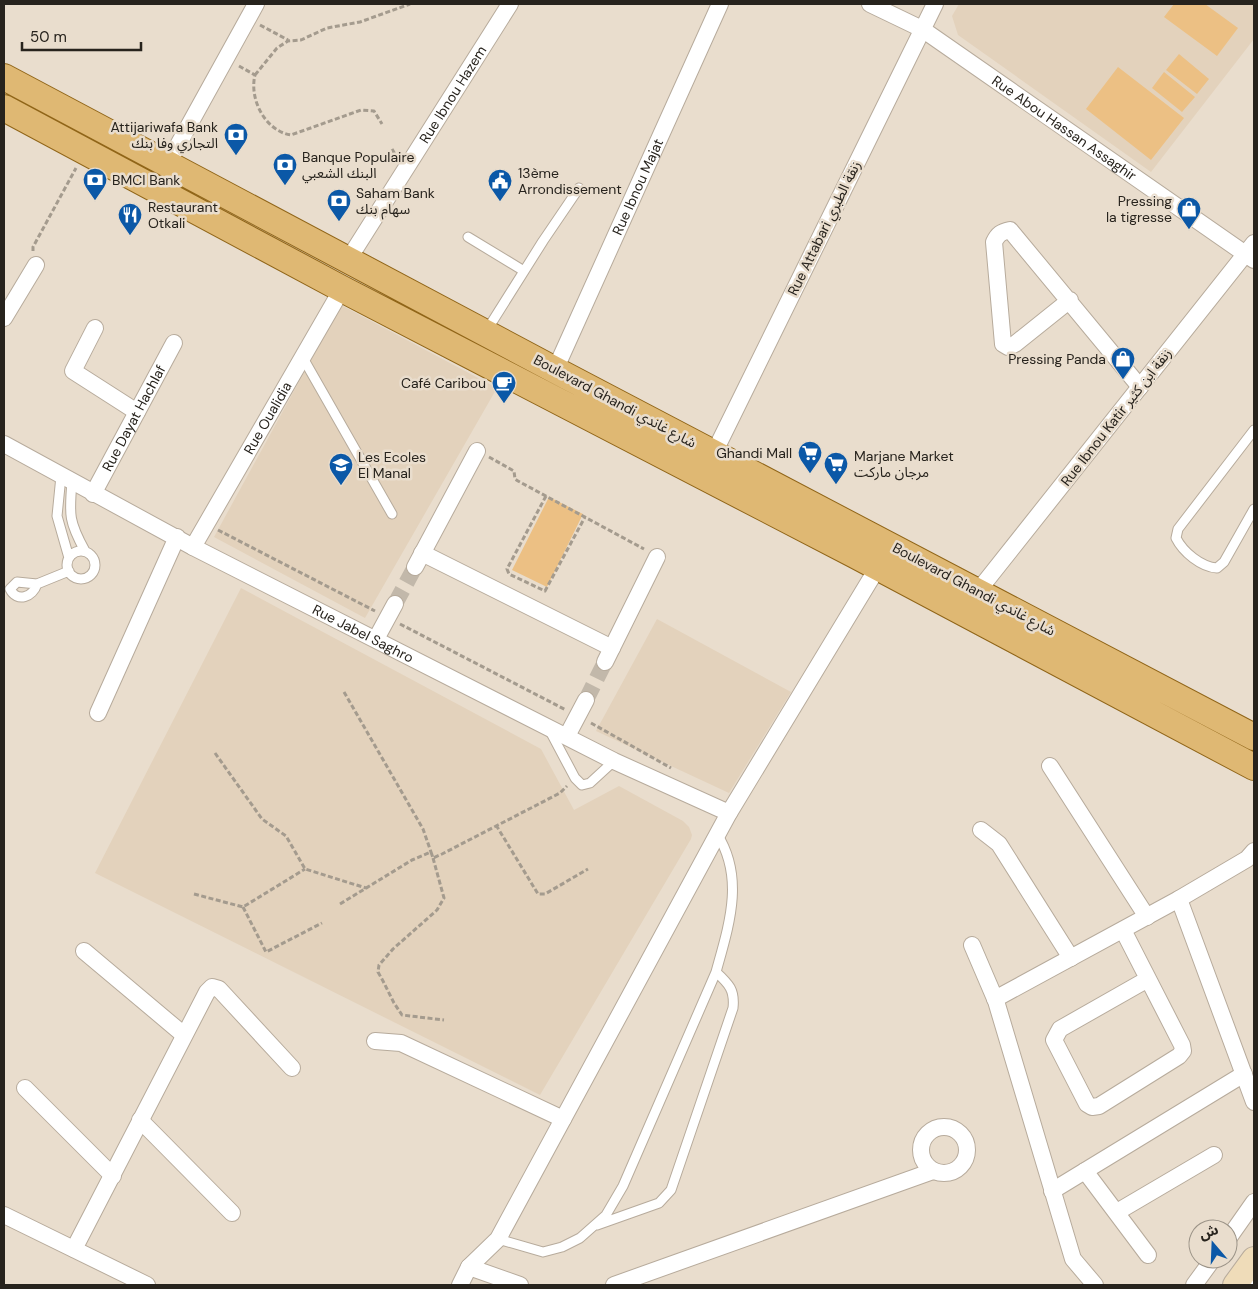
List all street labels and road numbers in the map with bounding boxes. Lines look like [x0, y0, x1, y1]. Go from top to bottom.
street label: Rue Ibnou Hazem [415, 42, 490, 147]
street label: Rue Abou Hassan Assaghir [988, 71, 1140, 185]
street label: Rue Ibnou Majat [608, 136, 667, 238]
street label: Rue Attabari زنقة الطبري [784, 158, 867, 299]
street label: Rue Ibnou Katir زنقة ابن كثير [1057, 345, 1175, 489]
street label: Boulevard Ghandi شارع غاندي [529, 350, 699, 454]
street label: Rue Dayat Hachlaf [98, 362, 170, 474]
street label: Rue Oualidia [240, 378, 296, 457]
street label: Boulevard Ghandi شارع غاندي [888, 538, 1058, 642]
street label: Rue Jabel Saghro [309, 600, 417, 667]

